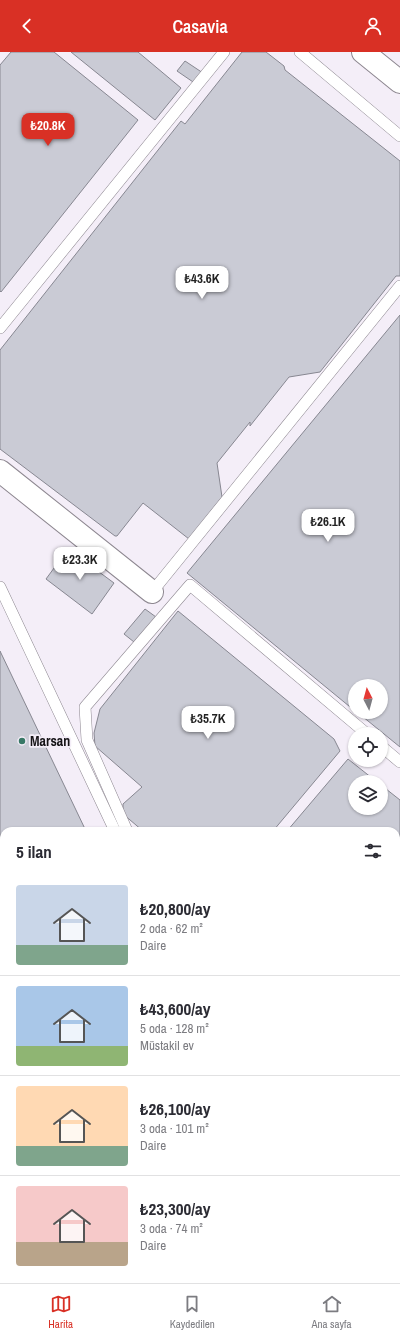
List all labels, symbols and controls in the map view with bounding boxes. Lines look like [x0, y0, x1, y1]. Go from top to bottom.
text: Casavia [172, 14, 228, 39]
icon: back [16, 15, 38, 37]
icon: person [362, 15, 384, 37]
pin: ₺20.8K [15, 113, 81, 147]
text: ₺20.8K [31, 117, 65, 134]
pin: ₺43.6K [169, 266, 235, 300]
text: ₺43.6K [185, 270, 219, 287]
pin: ₺26.1K [295, 509, 361, 543]
text: ₺26.1K [311, 513, 345, 530]
pin: ₺23.3K [47, 547, 113, 581]
text: ₺23.3K [63, 551, 97, 568]
north arrow [348, 679, 388, 719]
map controls [348, 679, 388, 815]
pin: ₺35.7K [175, 706, 241, 740]
text: ₺35.7K [191, 710, 225, 727]
button: locate [348, 727, 388, 767]
place label: Marsan [30, 732, 70, 750]
marker: Marsan [17, 736, 27, 746]
button: layers [348, 775, 388, 815]
text: 5 ilan [16, 840, 52, 863]
icon: filters [362, 840, 384, 862]
text: ₺20,800/ay [140, 897, 211, 920]
icon: home [48, 901, 96, 949]
text: 2 oda · 62 m² [140, 920, 203, 937]
text: Daire [140, 937, 166, 954]
text: ₺43,600/ay [140, 997, 211, 1020]
icon: home [48, 1002, 96, 1050]
text: 5 oda · 128 m² [140, 1020, 209, 1037]
text: Müstakil ev [140, 1037, 194, 1054]
text: ₺26,100/ay [140, 1097, 211, 1120]
icon: home [48, 1102, 96, 1150]
text: 3 oda · 101 m² [140, 1120, 209, 1137]
text: Daire [140, 1137, 166, 1154]
text: ₺23,300/ay [140, 1197, 211, 1220]
icon: home [48, 1202, 96, 1250]
text: 3 oda · 74 m² [140, 1220, 203, 1237]
text: Daire [140, 1237, 166, 1254]
tab: Harita [48, 1293, 73, 1331]
tab: Kaydedilen [170, 1293, 215, 1331]
tab: Ana sayfa [312, 1293, 352, 1331]

